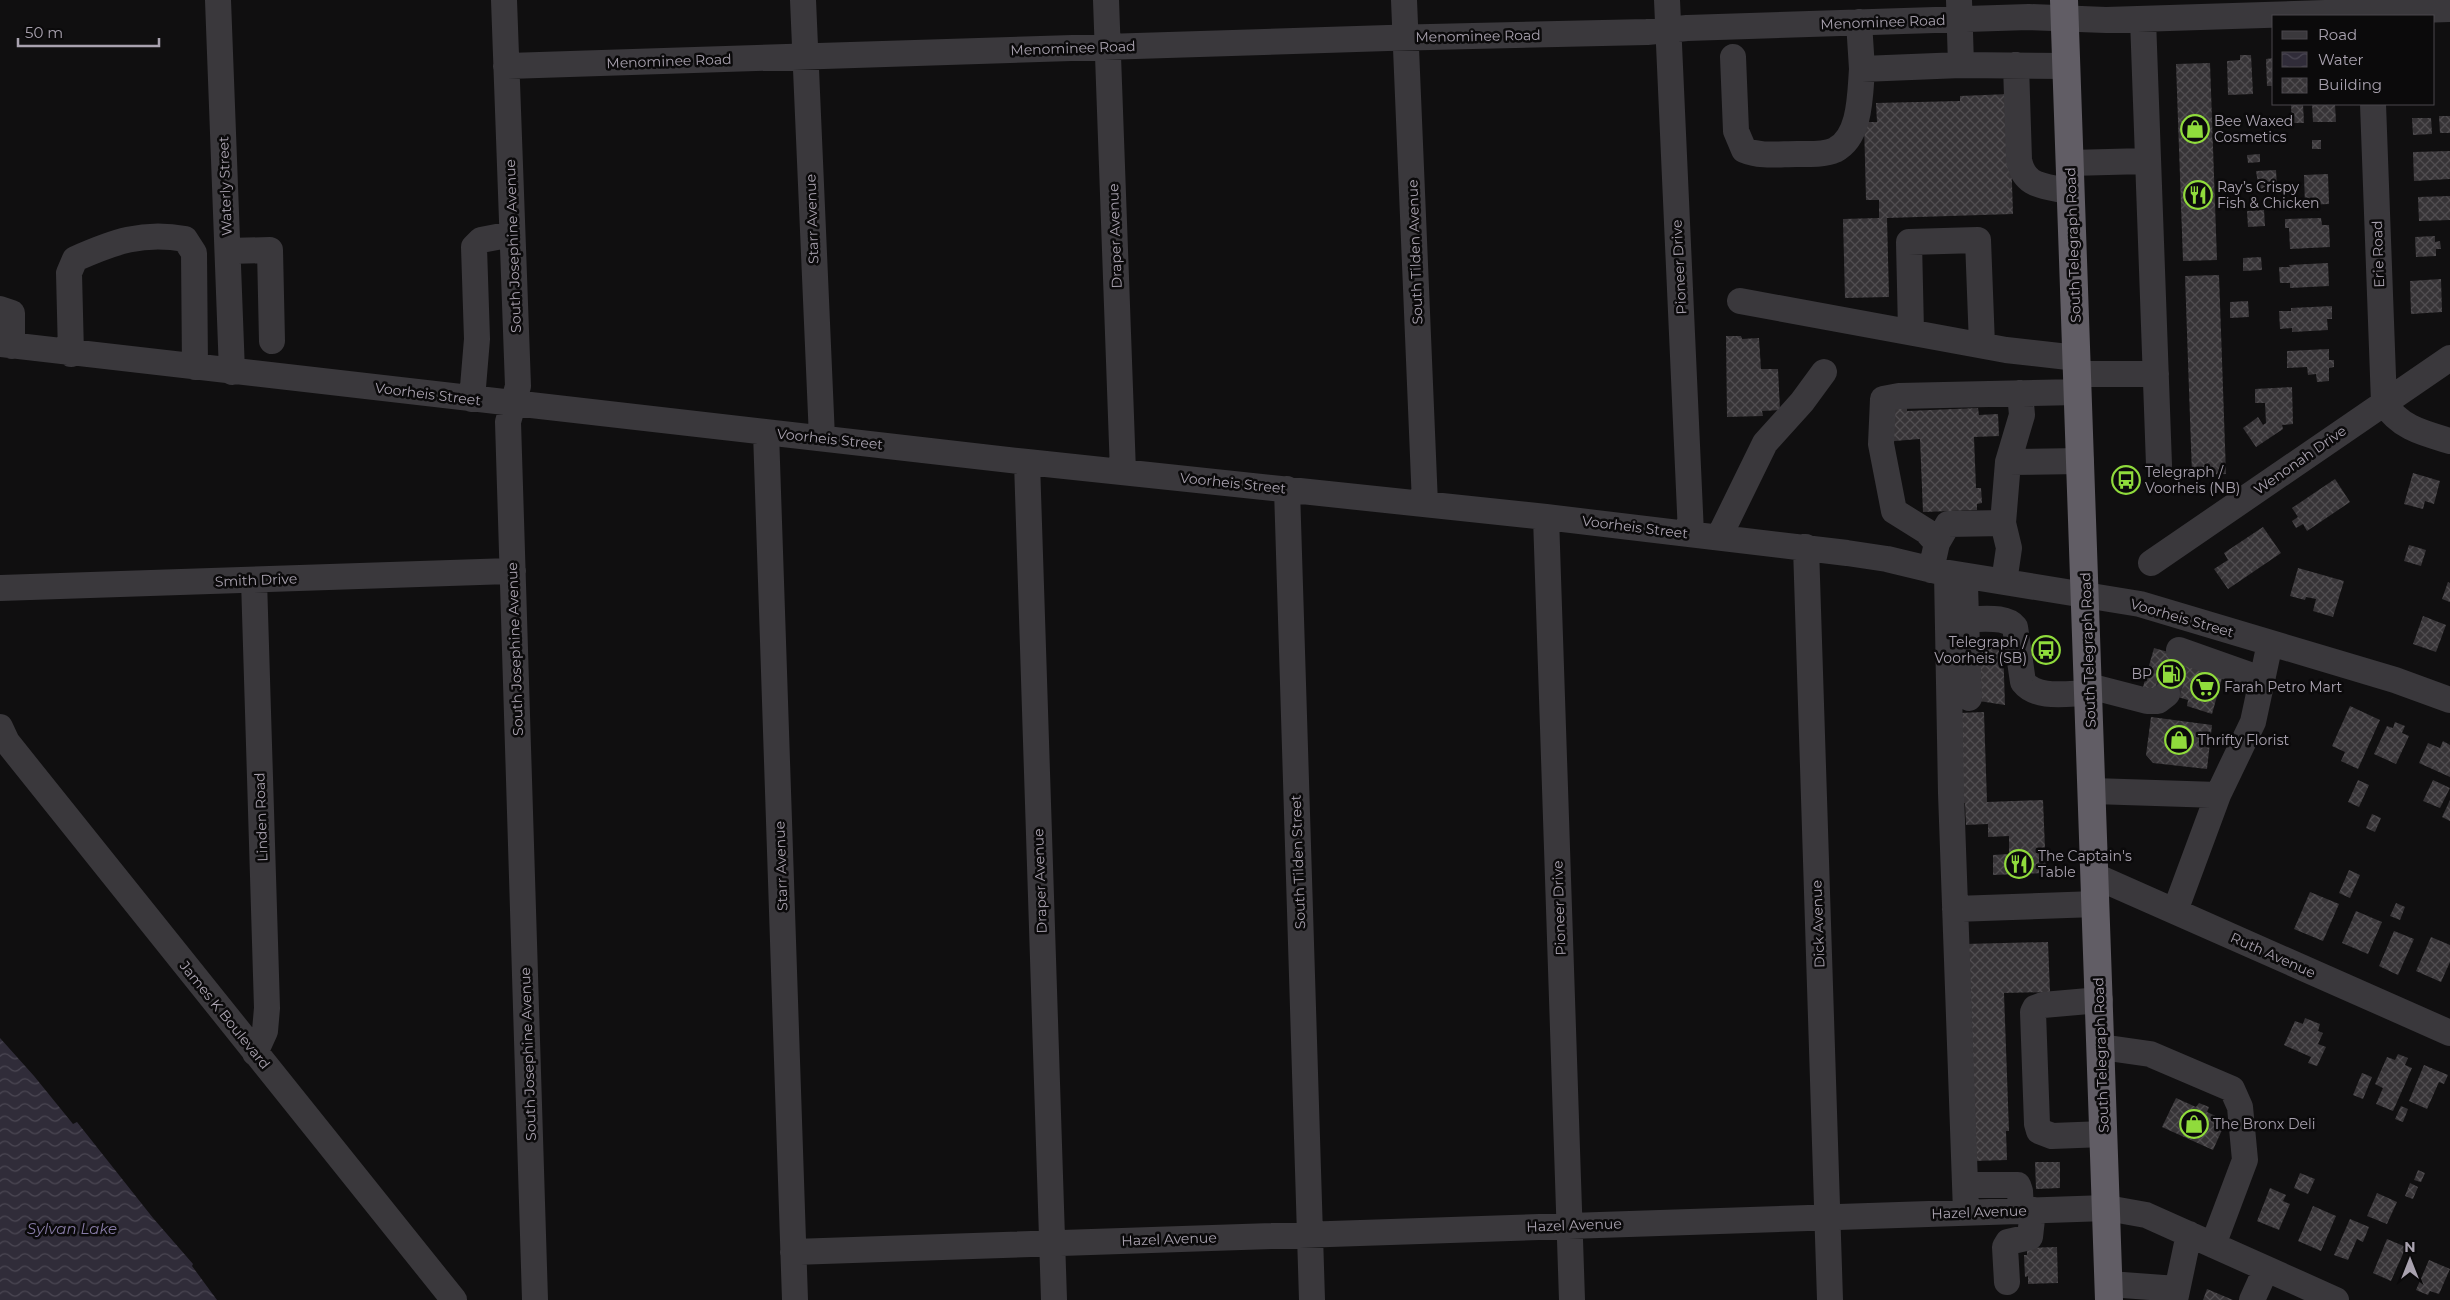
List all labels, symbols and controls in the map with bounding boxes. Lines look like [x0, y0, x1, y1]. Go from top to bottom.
street label: Menominee Road [1820, 11, 1946, 33]
scale bar [18, 15, 159, 47]
legend [2272, 15, 2435, 105]
text: 50 m [25, 23, 63, 42]
text: Road [2318, 25, 2357, 44]
street label: Menominee Road [1415, 26, 1541, 46]
street label: Menominee Road [1010, 37, 1136, 59]
street label: Menominee Road [606, 50, 732, 72]
text: Water [2318, 50, 2364, 69]
text: Building [2318, 75, 2382, 94]
place label: Bee Waxed Cosmetics [2214, 112, 2293, 146]
shop icon: Bee Waxed Cosmetics [2180, 114, 2210, 144]
street label: Waterly Street [214, 136, 236, 236]
street label: South Josephine Avenue [501, 159, 525, 333]
street label: South Telegraph Road [2061, 167, 2085, 323]
street label: Starr Avenue [801, 174, 823, 264]
place label: Ray’s Crispy Fish & Chicken [2217, 178, 2320, 212]
street label: South Tilden Avenue [1403, 179, 1427, 325]
restaurant icon: Ray’s Crispy Fish & Chicken [2183, 180, 2213, 210]
street label: Draper Avenue [1104, 183, 1126, 289]
street label: Pioneer Drive [1668, 219, 1690, 315]
street label: Erie Road [2368, 220, 2388, 288]
street label: Voorheis Street [374, 379, 482, 409]
street label: Wenonah Drive [2250, 421, 2350, 499]
street label: Voorheis Street [776, 424, 884, 454]
place label: Telegraph / Voorheis (NB) [2145, 463, 2240, 497]
bus stop icon: Telegraph / Voorheis (NB) [2111, 465, 2141, 495]
street label: Voorheis Street [1179, 468, 1287, 498]
street label: Voorheis Street [1581, 512, 1689, 542]
street label: South Josephine Avenue [503, 562, 527, 736]
street label: Smith Drive [214, 570, 298, 590]
street label: South Telegraph Road [2076, 572, 2100, 728]
street label: Voorheis Street [2128, 595, 2236, 641]
place label: Telegraph / Voorheis (SB) [1934, 633, 2028, 667]
bus stop icon: Telegraph / Voorheis (SB) [2031, 635, 2061, 665]
fuel station icon: BP [2156, 659, 2186, 689]
place label: BP [2131, 665, 2152, 683]
supermarket icon: Farah Petro Mart [2190, 672, 2220, 702]
place label: Farah Petro Mart [2224, 678, 2343, 696]
shop icon: Thrifty Florist [2164, 725, 2194, 755]
place label: Thrifty Florist [2198, 731, 2289, 749]
street label: Linden Road [250, 772, 272, 862]
street label: South Tilden Street [1287, 794, 1309, 930]
street label: Starr Avenue [770, 821, 792, 911]
street label: Draper Avenue [1029, 828, 1051, 934]
place label: The Captain's Table [2038, 847, 2132, 881]
restaurant icon: The Captain's Table [2004, 849, 2034, 879]
street label: Pioneer Drive [1548, 860, 1570, 956]
street label: Dick Avenue [1807, 880, 1829, 968]
street label: Ruth Avenue [2228, 928, 2318, 982]
street label: James K Boulevard [175, 956, 274, 1073]
street label: South Josephine Avenue [516, 967, 540, 1141]
street label: South Telegraph Road [2089, 977, 2113, 1133]
shop icon: The Bronx Deli [2179, 1109, 2209, 1139]
place label: The Bronx Deli [2213, 1115, 2316, 1133]
street label: Hazel Avenue [1931, 1201, 2027, 1223]
street label: Hazel Avenue [1526, 1214, 1622, 1236]
water label: Sylvan Lake [27, 1219, 117, 1238]
street label: Hazel Avenue [1121, 1228, 1217, 1250]
north arrow [2385, 1235, 2435, 1285]
text: N [2404, 1238, 2416, 1256]

